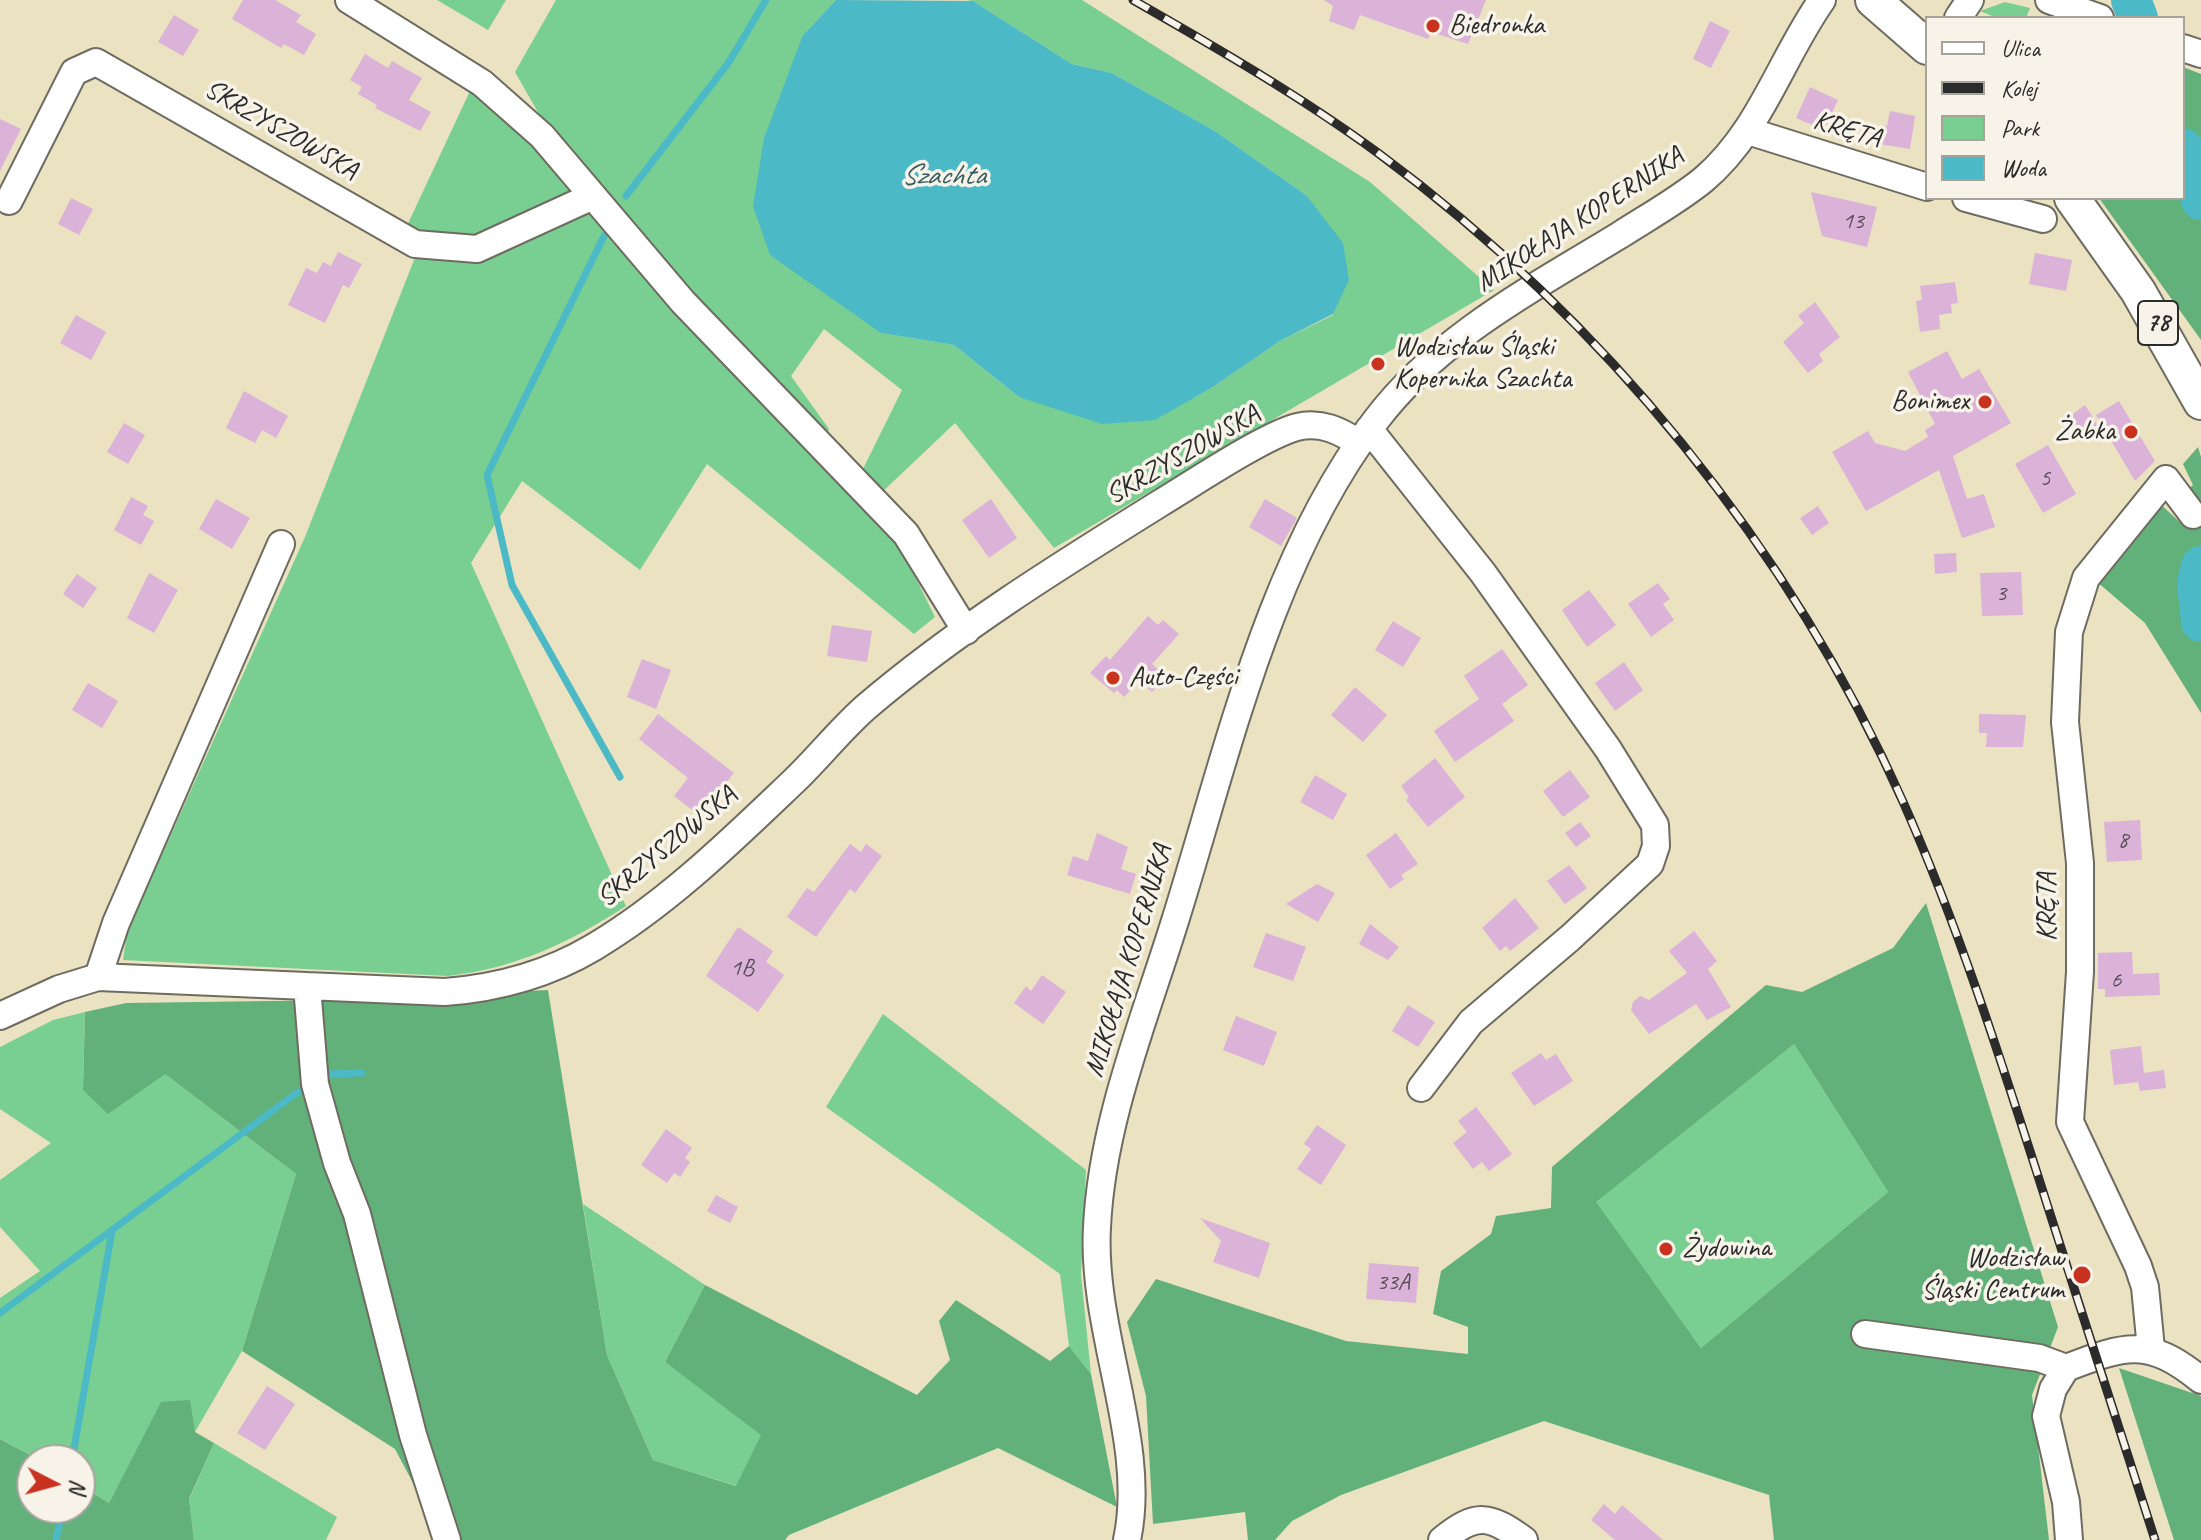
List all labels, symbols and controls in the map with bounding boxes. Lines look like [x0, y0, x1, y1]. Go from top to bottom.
place label: Biedronka [1449, 9, 1544, 43]
legend [1925, 16, 2185, 200]
marker: Biedronka [1424, 17, 1442, 35]
text: Ulica [2001, 33, 2040, 63]
street label: SKRZYSZOWSKA [198, 73, 364, 187]
text: Kolej [2001, 73, 2037, 103]
street label: KRĘTA [1809, 104, 1885, 156]
text: Park [2001, 113, 2039, 143]
street label: MIKOŁAJA KOPERNIKA [1470, 140, 1690, 300]
text: Woda [2001, 153, 2046, 183]
water label: Szachta [901, 158, 985, 194]
house number: 13 [1842, 208, 1864, 236]
road number: 78 [2138, 301, 2178, 345]
place label: Wodzisław Śląski Kopernika Szachta [1394, 331, 1572, 397]
marker: Wodzisław Śląski Kopernika Szachta [1369, 355, 1387, 373]
place label: Bonimex [1891, 385, 1969, 419]
marker: Bonimex [1976, 393, 1994, 411]
street label: SKRZYSZOWSKA [1100, 398, 1266, 512]
place label: Żabka [2055, 415, 2115, 449]
marker: Żabka [2122, 423, 2140, 441]
house number: 5 [2040, 465, 2050, 493]
house number: 3 [1996, 580, 2006, 608]
place label: Auto-Części [1129, 661, 1238, 695]
marker: Auto-Części [1104, 669, 1122, 687]
street label: SKRZYSZOWSKA [590, 779, 744, 915]
house number: 8 [2118, 827, 2128, 855]
street label: MIKOŁAJA KOPERNIKA [1078, 841, 1180, 1081]
street label: KRĘTA [2031, 873, 2065, 941]
house number: 1B [730, 955, 754, 983]
house number: 6 [2111, 967, 2121, 995]
place label: Żydowina [1682, 1232, 1771, 1266]
marker: Żydowina [1657, 1240, 1675, 1258]
place label: Wodzisław Śląski Centrum [1921, 1242, 2064, 1308]
marker: Wodzisław Śląski Centrum [2071, 1264, 2093, 1286]
house number: 33A [1376, 1269, 1410, 1297]
north arrow [16, 1444, 96, 1524]
text: N [63, 1478, 93, 1495]

